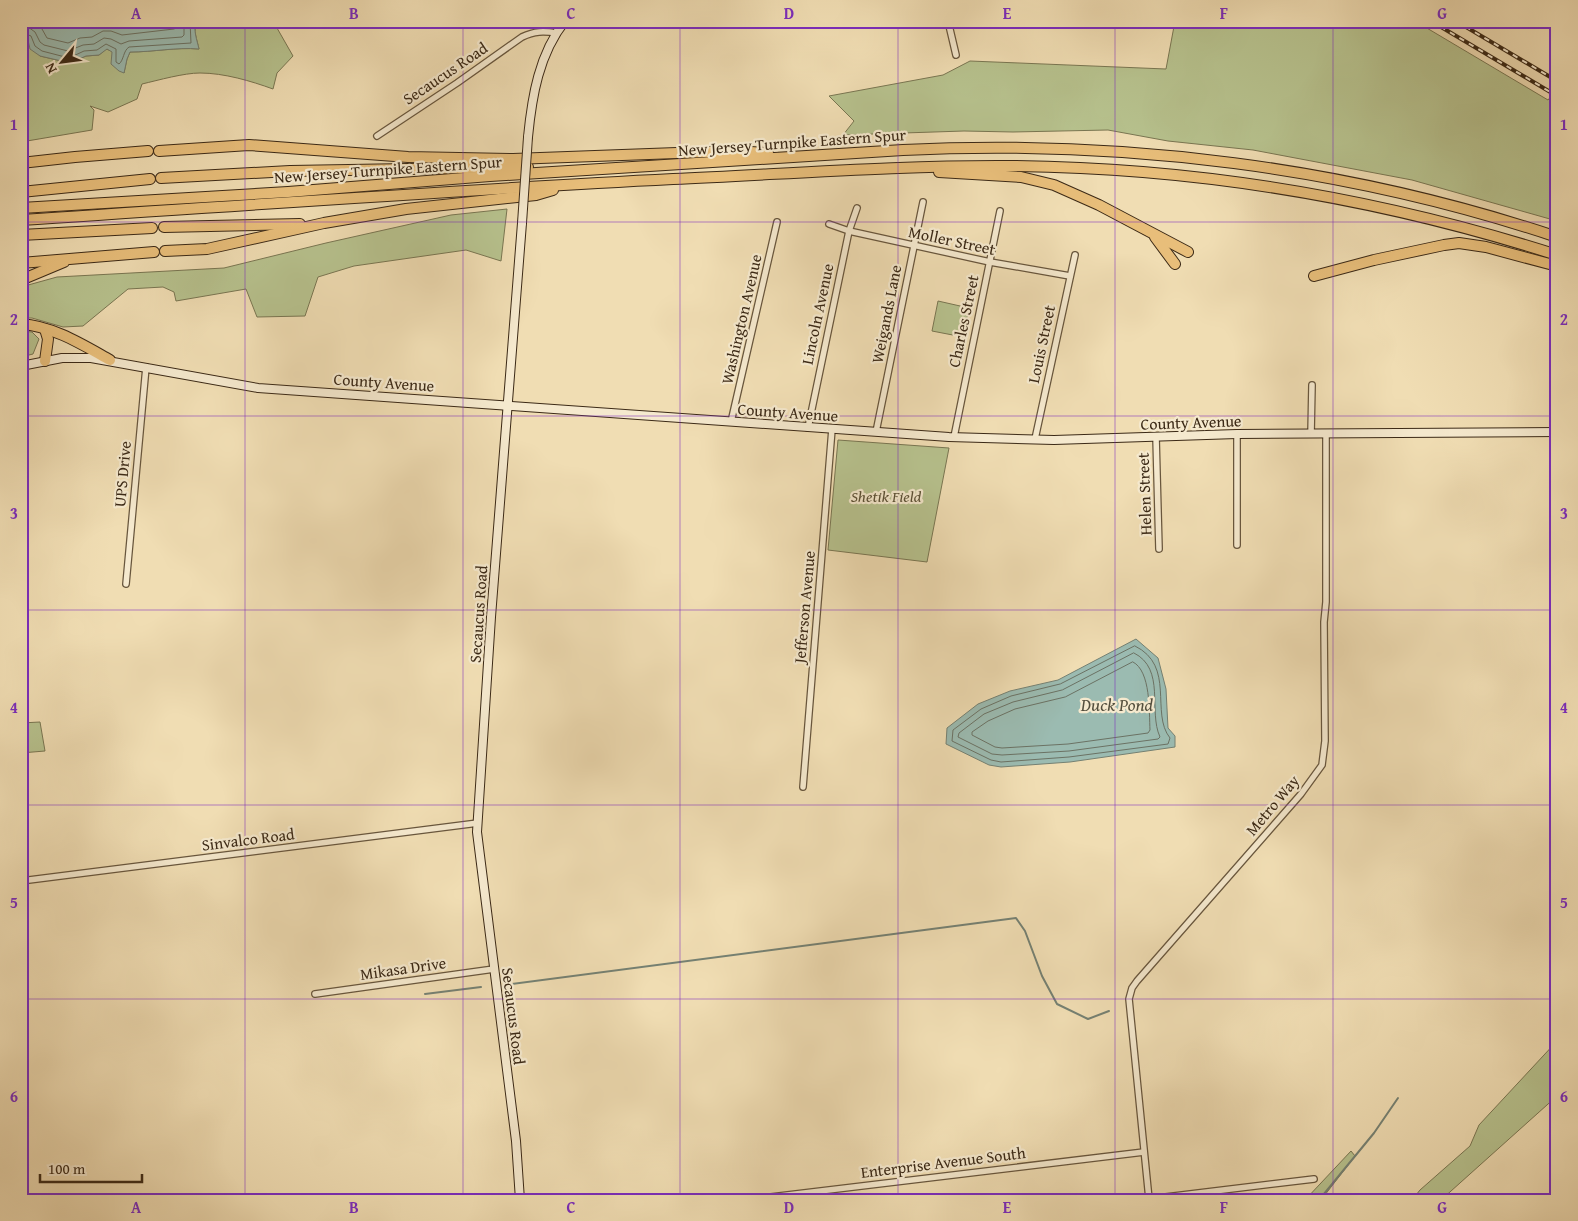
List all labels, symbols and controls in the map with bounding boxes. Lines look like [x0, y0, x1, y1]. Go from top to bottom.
text: A [131, 1, 142, 25]
text: B [349, 1, 359, 25]
text: C [566, 1, 576, 25]
text: D [784, 1, 794, 25]
text: E [1003, 1, 1012, 25]
text: F [1220, 1, 1228, 25]
text: G [1437, 1, 1447, 25]
street label: Secaucus Road [398, 35, 493, 110]
north arrow [38, 38, 88, 88]
text: N [39, 59, 62, 77]
text: 1 [10, 112, 18, 136]
text: 1 [1560, 112, 1568, 136]
street label: New Jersey Turnpike Eastern Spur [677, 122, 907, 162]
street label: New Jersey Turnpike Eastern Spur [273, 149, 503, 189]
street label: Moller Street [906, 219, 998, 261]
street label: Washington Avenue [714, 252, 768, 386]
street label: Lincoln Avenue [795, 261, 839, 367]
street label: Weigands Lane [865, 263, 907, 365]
street label: Charles Street [941, 272, 985, 370]
street label: Louis Street [1021, 302, 1061, 385]
text: 2 [10, 307, 18, 331]
text: 2 [1560, 307, 1568, 331]
street label: County Avenue [333, 367, 435, 397]
street label: County Avenue [737, 397, 839, 427]
street label: County Avenue [1140, 408, 1242, 436]
street label: UPS Drive [107, 440, 137, 508]
street label: Helen Street [1131, 452, 1157, 536]
park label: Shetik Field [851, 484, 922, 508]
text: 3 [10, 501, 18, 525]
text: 3 [1560, 501, 1568, 525]
street label: Jefferson Avenue [787, 550, 821, 666]
street label: Secaucus Road [463, 564, 493, 664]
water label: Duck Pond [1080, 691, 1154, 718]
text: 4 [10, 695, 18, 719]
text: 4 [1560, 695, 1568, 719]
street label: Metro Way [1239, 769, 1305, 841]
street label: Sinvalco Road [200, 821, 296, 857]
text: 5 [10, 890, 18, 914]
text: 5 [1560, 890, 1568, 914]
street label: Mikasa Drive [358, 950, 448, 986]
street label: Secaucus Road [496, 966, 532, 1066]
text: 6 [10, 1084, 18, 1108]
text: 6 [1560, 1084, 1568, 1108]
street label: Enterprise Avenue South [859, 1140, 1027, 1184]
scale bar [40, 1151, 142, 1183]
text: 100 m [48, 1158, 86, 1179]
text: A [131, 1195, 142, 1219]
text: B [349, 1195, 359, 1219]
text: C [566, 1195, 576, 1219]
text: D [784, 1195, 794, 1219]
text: E [1003, 1195, 1012, 1219]
text: F [1220, 1195, 1228, 1219]
text: G [1437, 1195, 1447, 1219]

